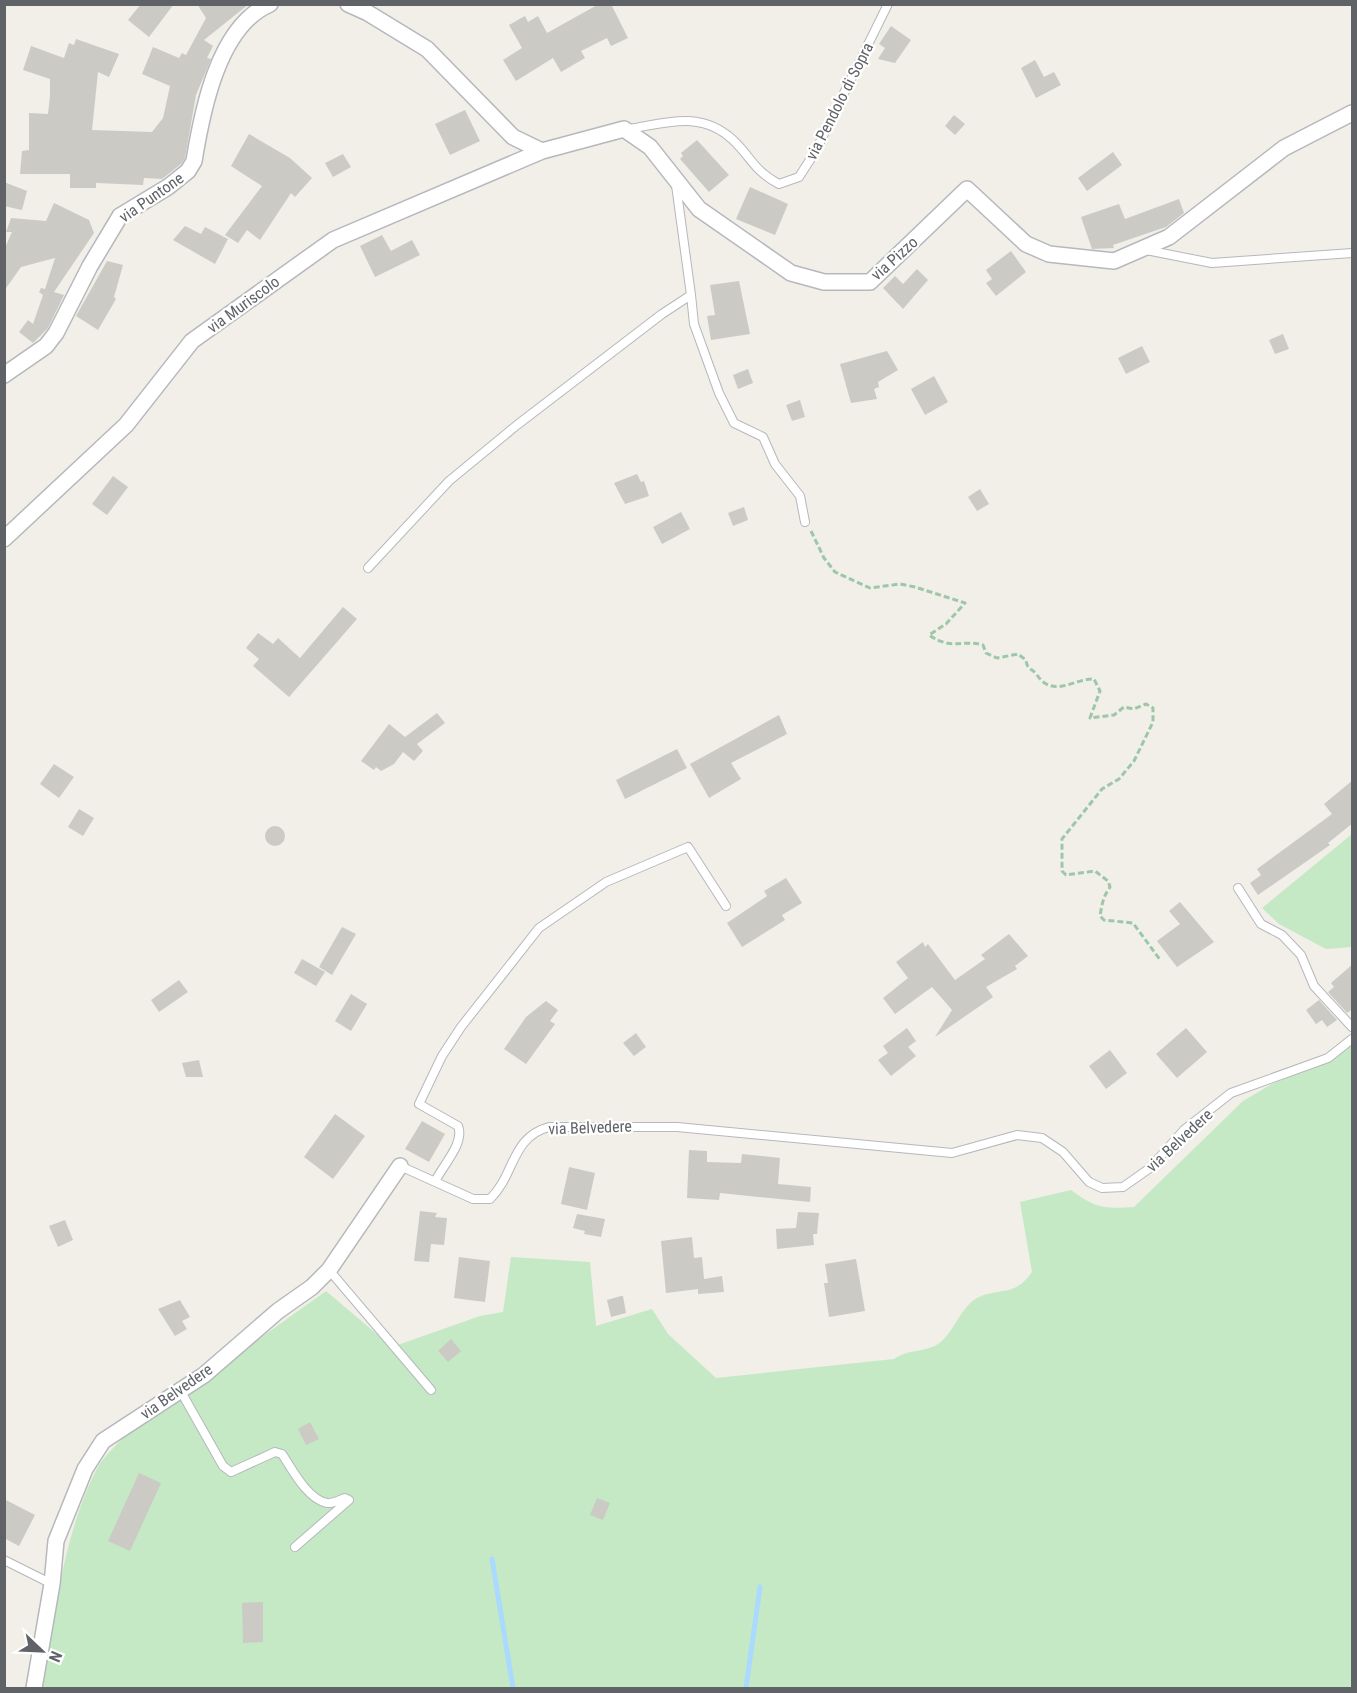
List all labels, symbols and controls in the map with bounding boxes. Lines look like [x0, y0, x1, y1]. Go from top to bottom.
street label: via Pendolo di Sopra [802, 39, 877, 163]
street label: via Puntone [116, 168, 187, 226]
street label: via Pizzo [867, 232, 922, 284]
street label: via Muriscolo [203, 272, 283, 337]
street label: via Belvedere [1142, 1105, 1216, 1176]
street label: via Belvedere [548, 1117, 632, 1138]
street label: via Belvedere [137, 1360, 216, 1423]
north arrow [12, 1621, 72, 1681]
text: N [45, 1648, 66, 1665]

